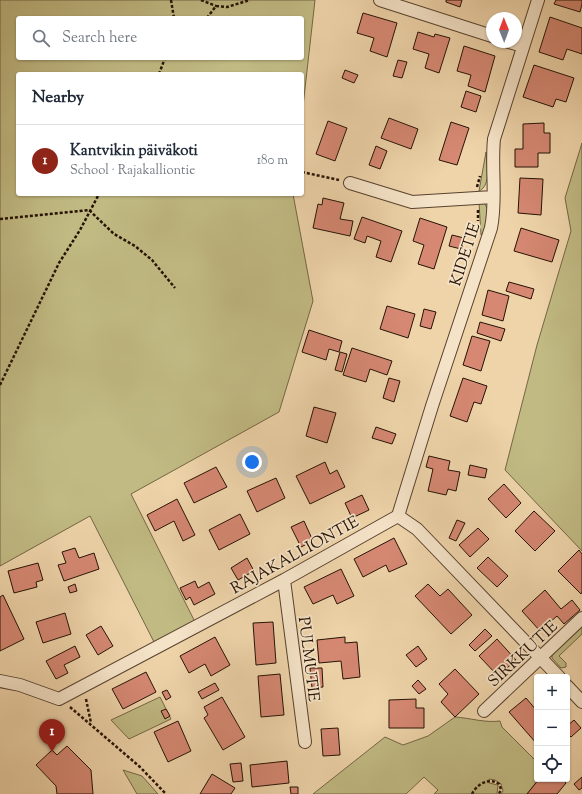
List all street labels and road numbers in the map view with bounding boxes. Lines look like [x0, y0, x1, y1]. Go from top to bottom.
street label: KIDETIE [445, 220, 488, 289]
street label: RAJAKALLIONTIE [227, 511, 364, 601]
street label: PULMUTIE [291, 615, 324, 704]
street label: SIRKKUTIE [484, 616, 564, 693]

